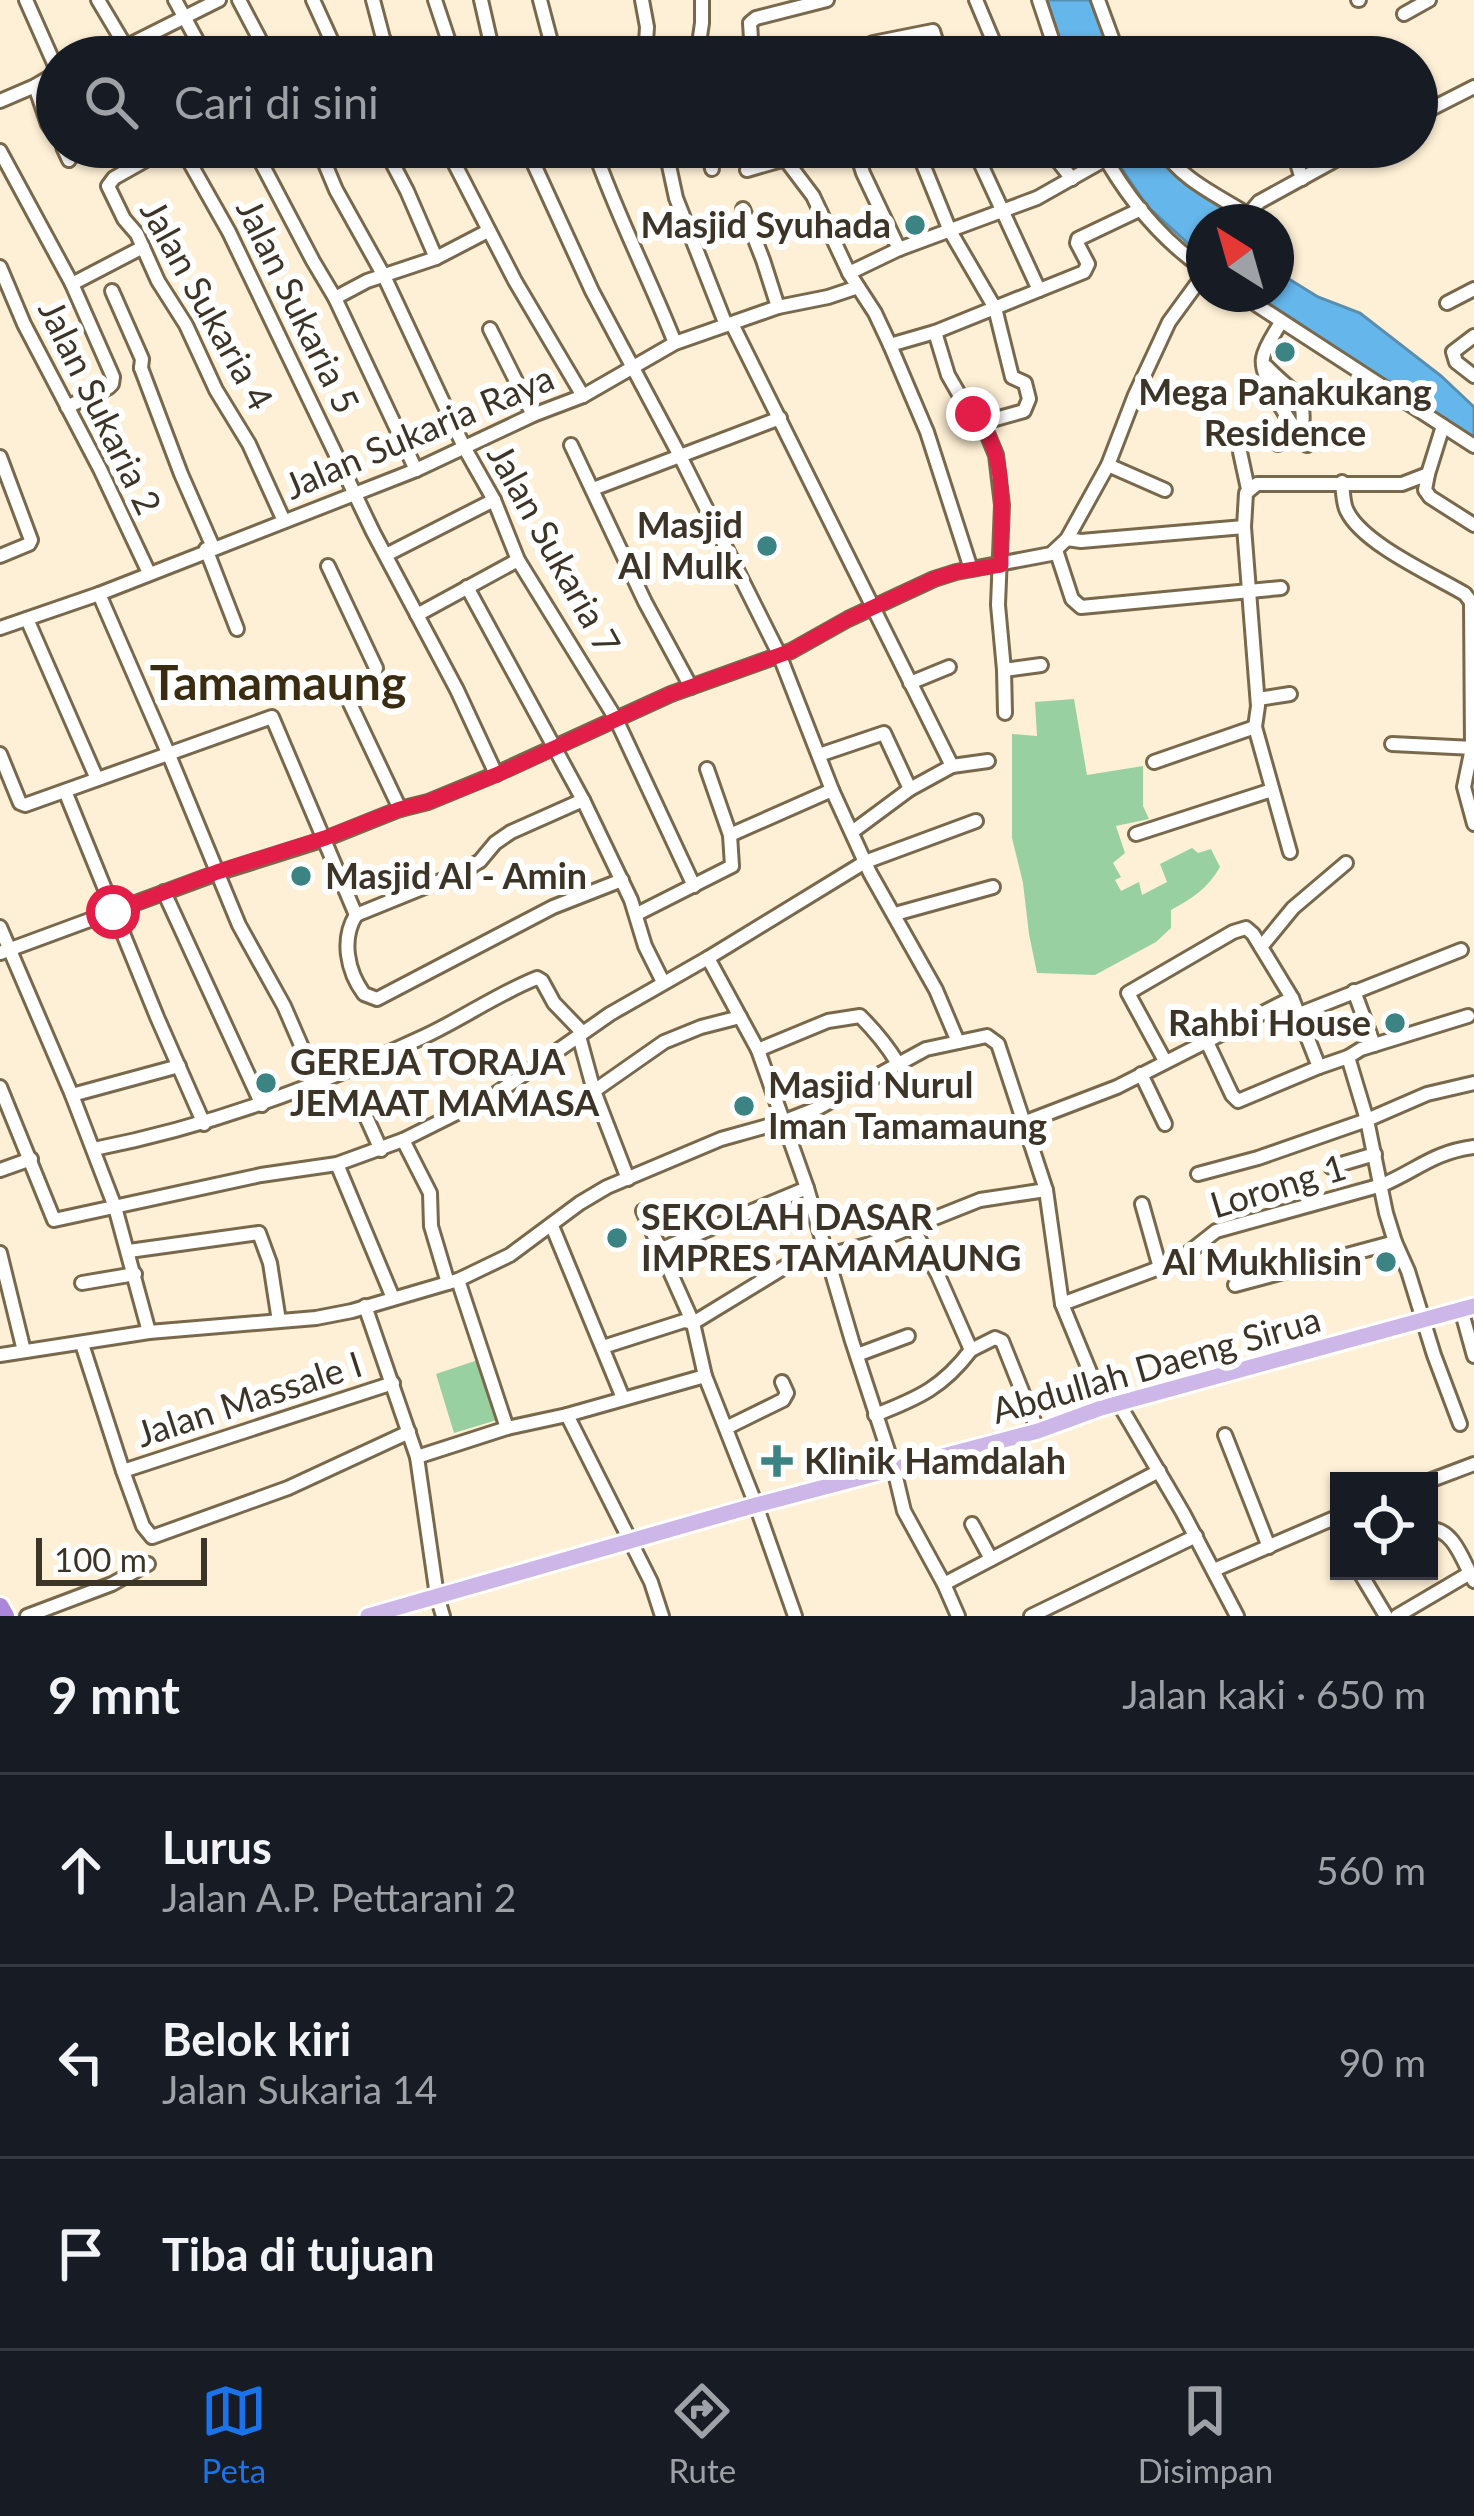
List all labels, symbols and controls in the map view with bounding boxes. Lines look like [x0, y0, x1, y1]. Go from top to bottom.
search box [36, 36, 1438, 168]
icon: search [78, 69, 144, 135]
text: Cari di sini [174, 75, 379, 129]
street label: Jalan Sukaria 5 [228, 191, 370, 420]
street label: Jalan Sukaria 4 [132, 192, 284, 417]
place label: Masjid Syuhada [640, 202, 891, 246]
north arrow [1186, 204, 1294, 312]
marker: Masjid Syuhada [902, 212, 928, 238]
street label: Jalan Sukaria 2 [30, 292, 172, 521]
marker: Mega Panakukang Residence [1272, 339, 1298, 365]
street label: Jalan Sukaria Raya [277, 355, 560, 508]
place label: Mega Panakukang Residence [1138, 369, 1432, 454]
route end [946, 387, 1000, 441]
street label: Jalan Sukaria 7 [479, 436, 631, 661]
place label: Masjid Al Mulk [617, 502, 744, 587]
marker: Masjid Al Mulk [754, 533, 780, 559]
district label: Tamamaung [150, 653, 406, 710]
place label: Masjid Al - Amin [325, 853, 587, 897]
marker: Masjid Al - Amin [288, 863, 314, 889]
route start [86, 885, 140, 939]
place label: Rahbi House [1168, 1000, 1371, 1044]
marker: Rahbi House [1382, 1010, 1408, 1036]
place label: GEREJA TORAJA JEMAAT MAMASA [290, 1039, 600, 1124]
place label: Masjid Nurul Iman Tamamaung [768, 1062, 1047, 1147]
marker: GEREJA TORAJA JEMAAT MAMASA [253, 1070, 279, 1096]
marker: Masjid Nurul Iman Tamamaung [731, 1093, 757, 1119]
street label: Lorong 1 [1205, 1144, 1351, 1226]
place label: SEKOLAH DASAR IMPRES TAMAMAUNG [641, 1194, 1021, 1279]
marker: SEKOLAH DASAR IMPRES TAMAMAUNG [604, 1225, 630, 1251]
place label: Al Mukhlisin [1161, 1239, 1362, 1283]
marker: Al Mukhlisin [1373, 1249, 1399, 1275]
street label: Abdullah Daeng Sirua [986, 1296, 1325, 1432]
street label: Jalan Massale I [130, 1341, 367, 1455]
place label: Klinik Hamdalah [804, 1438, 1066, 1482]
marker: Klinik Hamdalah [761, 1445, 793, 1477]
map controls [1330, 1472, 1438, 1580]
button: locate [1330, 1472, 1438, 1580]
scale bar [36, 1532, 207, 1585]
text: 100 m [54, 1539, 147, 1579]
text: 9 mnt [48, 1664, 180, 1725]
text: Jalan kaki · 650 m [1122, 1671, 1426, 1717]
text: Lurus [162, 1820, 272, 1874]
icon: ahead [48, 1837, 114, 1903]
text: 560 m [1316, 1847, 1426, 1893]
text: Jalan A.P. Pettarani 2 [162, 1874, 516, 1920]
text: Belok kiri [162, 2012, 351, 2066]
icon: left [48, 2029, 114, 2095]
text: 90 m [1339, 2039, 1426, 2085]
text: Jalan Sukaria 14 [162, 2066, 437, 2112]
icon: arrive [48, 2221, 114, 2287]
text: Tiba di tujuan [162, 2227, 435, 2281]
tab: Peta [201, 2378, 267, 2490]
tab: Rute [669, 2378, 736, 2490]
tab: Disimpan [1138, 2378, 1273, 2490]

